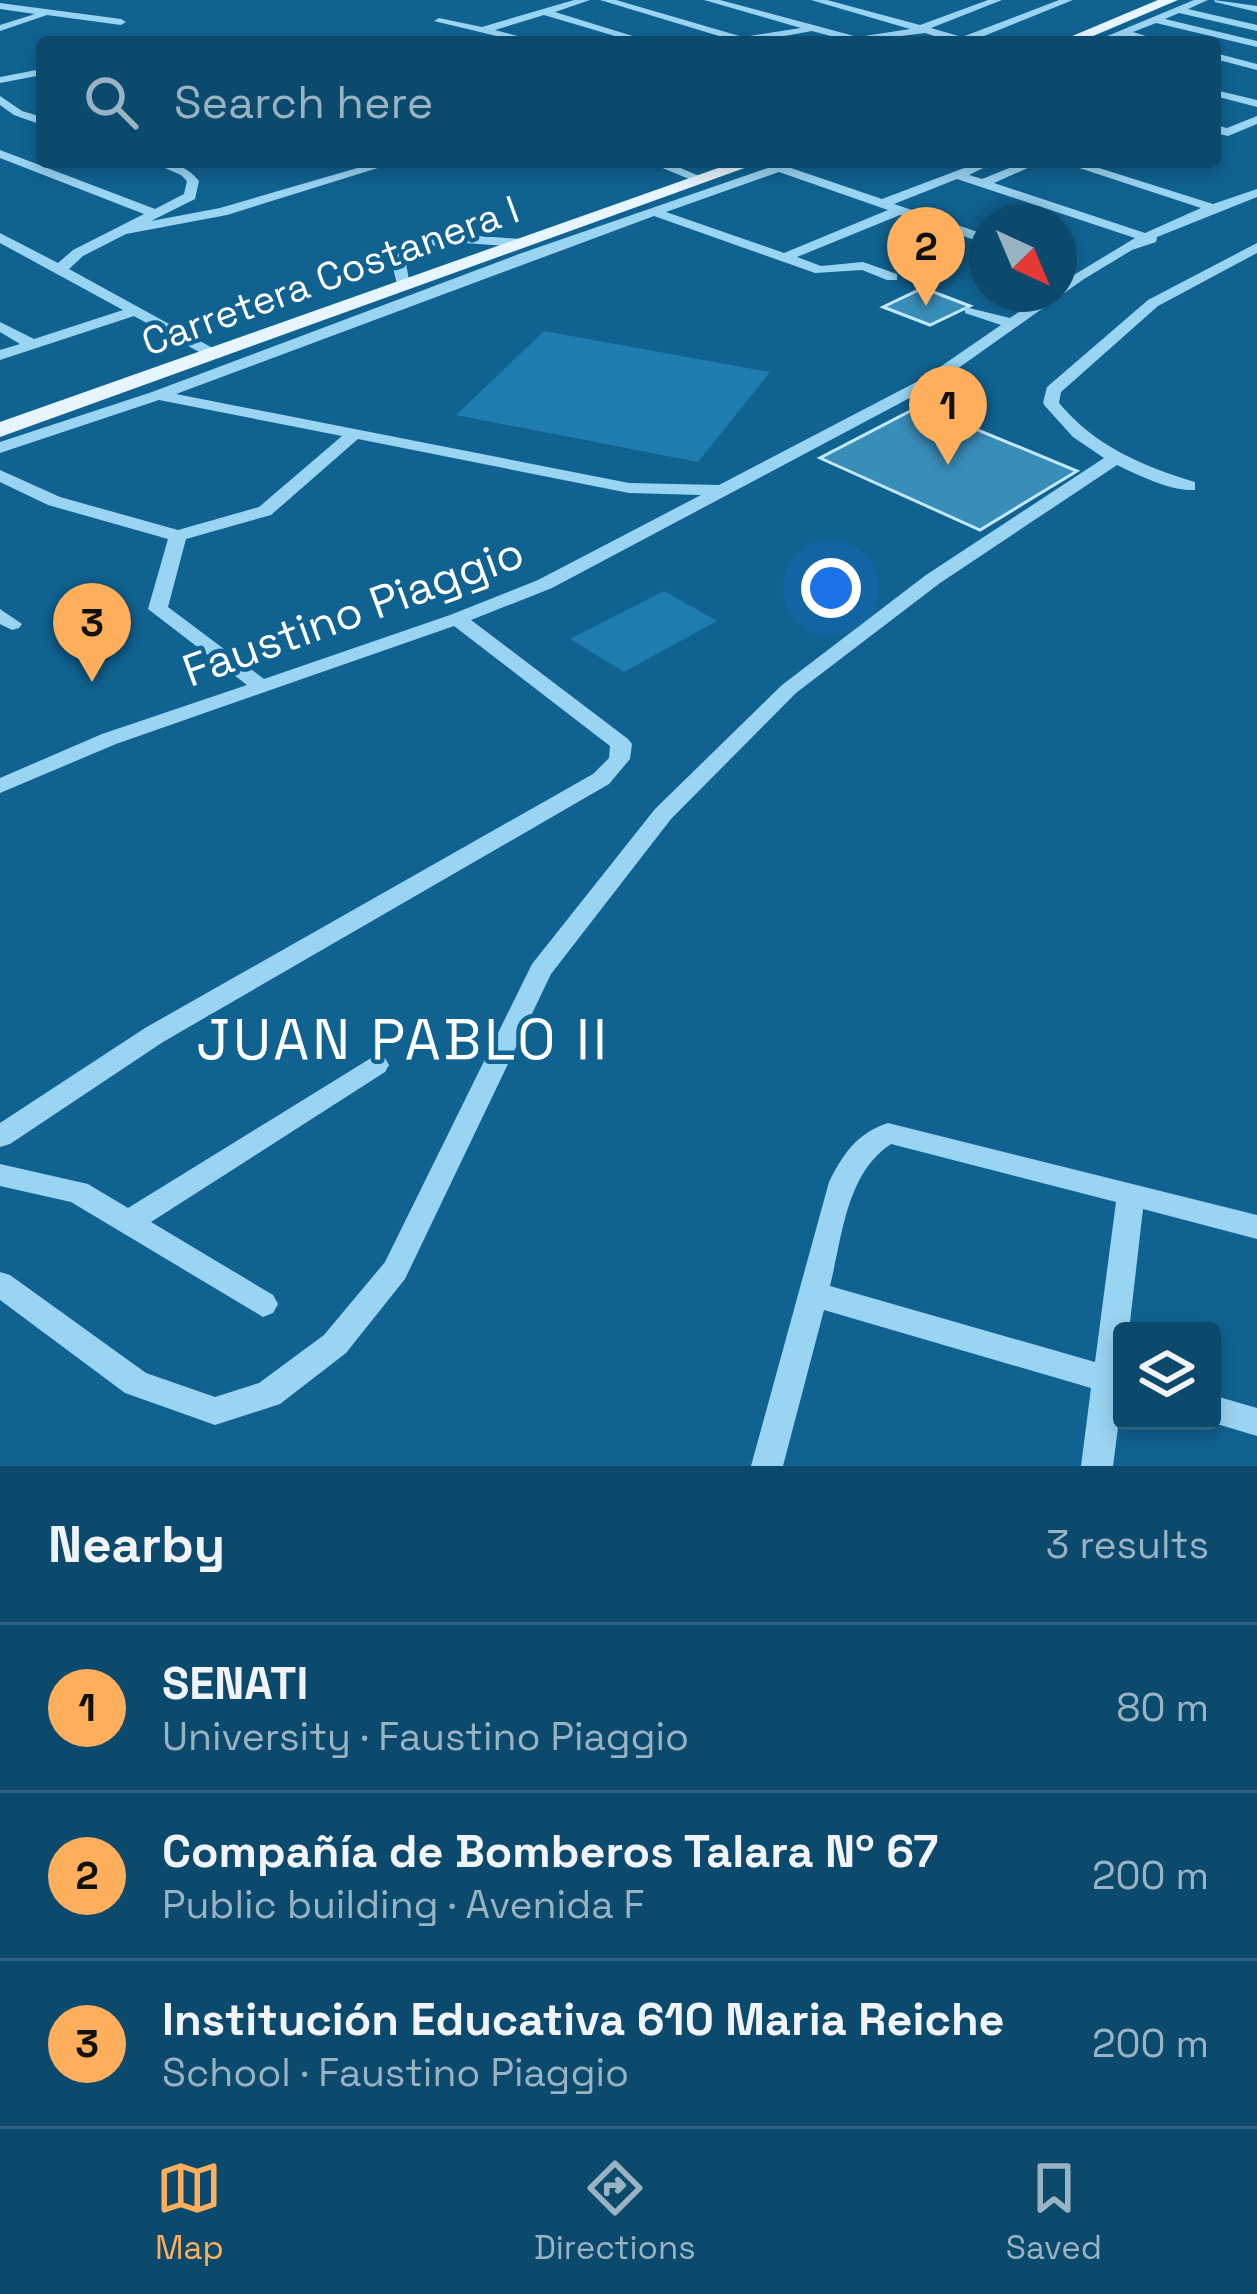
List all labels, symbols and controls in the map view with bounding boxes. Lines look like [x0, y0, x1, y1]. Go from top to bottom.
search box [36, 36, 1221, 168]
icon: search [78, 69, 144, 135]
text: Search here [174, 74, 433, 131]
street label: Carretera Costanera I [135, 184, 525, 367]
north arrow [969, 204, 1077, 312]
pin: 2 [887, 207, 965, 306]
pin: 1 [909, 366, 987, 465]
street label: Faustino Piaggio [175, 523, 531, 700]
your location [801, 558, 861, 618]
pin: 3 [53, 583, 131, 682]
district label: JUAN PABLO II [196, 1003, 610, 1076]
map controls [1113, 1322, 1221, 1430]
button: layers [1113, 1322, 1221, 1430]
text: Nearby [48, 1512, 225, 1577]
text: 3 results [1046, 1520, 1209, 1569]
text: SENATI [162, 1655, 308, 1712]
text: 1 [78, 1683, 96, 1732]
text: 80 m [1116, 1683, 1209, 1732]
text: University · Faustino Piaggio [162, 1712, 689, 1761]
text: Compañía de Bomberos Talara Nº 67 [162, 1823, 938, 1880]
text: 2 [75, 1851, 99, 1900]
text: 200 m [1092, 1851, 1209, 1900]
text: Public building · Avenida F [162, 1880, 645, 1929]
text: Institución Educativa 610 Maria Reiche [162, 1991, 1005, 2048]
text: 3 [75, 2019, 99, 2068]
text: 200 m [1092, 2019, 1209, 2068]
text: School · Faustino Piaggio [162, 2048, 629, 2097]
tab: Map [155, 2155, 224, 2269]
tab: Directions [534, 2155, 696, 2269]
tab: Saved [1006, 2155, 1102, 2269]

